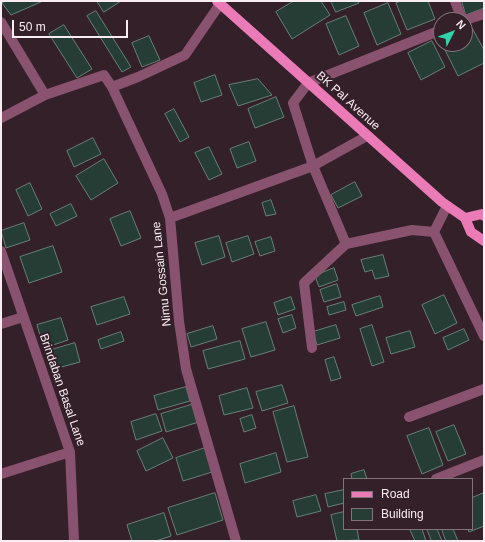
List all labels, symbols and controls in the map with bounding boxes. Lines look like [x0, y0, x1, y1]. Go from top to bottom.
scale bar [14, 12, 130, 38]
north arrow [433, 12, 473, 52]
text: N [454, 18, 468, 32]
text: 50 m [19, 20, 46, 34]
street label: BK Pal Avenue [313, 69, 383, 133]
street label: Nimu Gossain Lane [149, 221, 175, 327]
street label: Brindaban Basal Lane [36, 332, 88, 448]
legend [343, 478, 473, 530]
text: Road [381, 487, 410, 501]
text: Building [381, 507, 424, 521]

